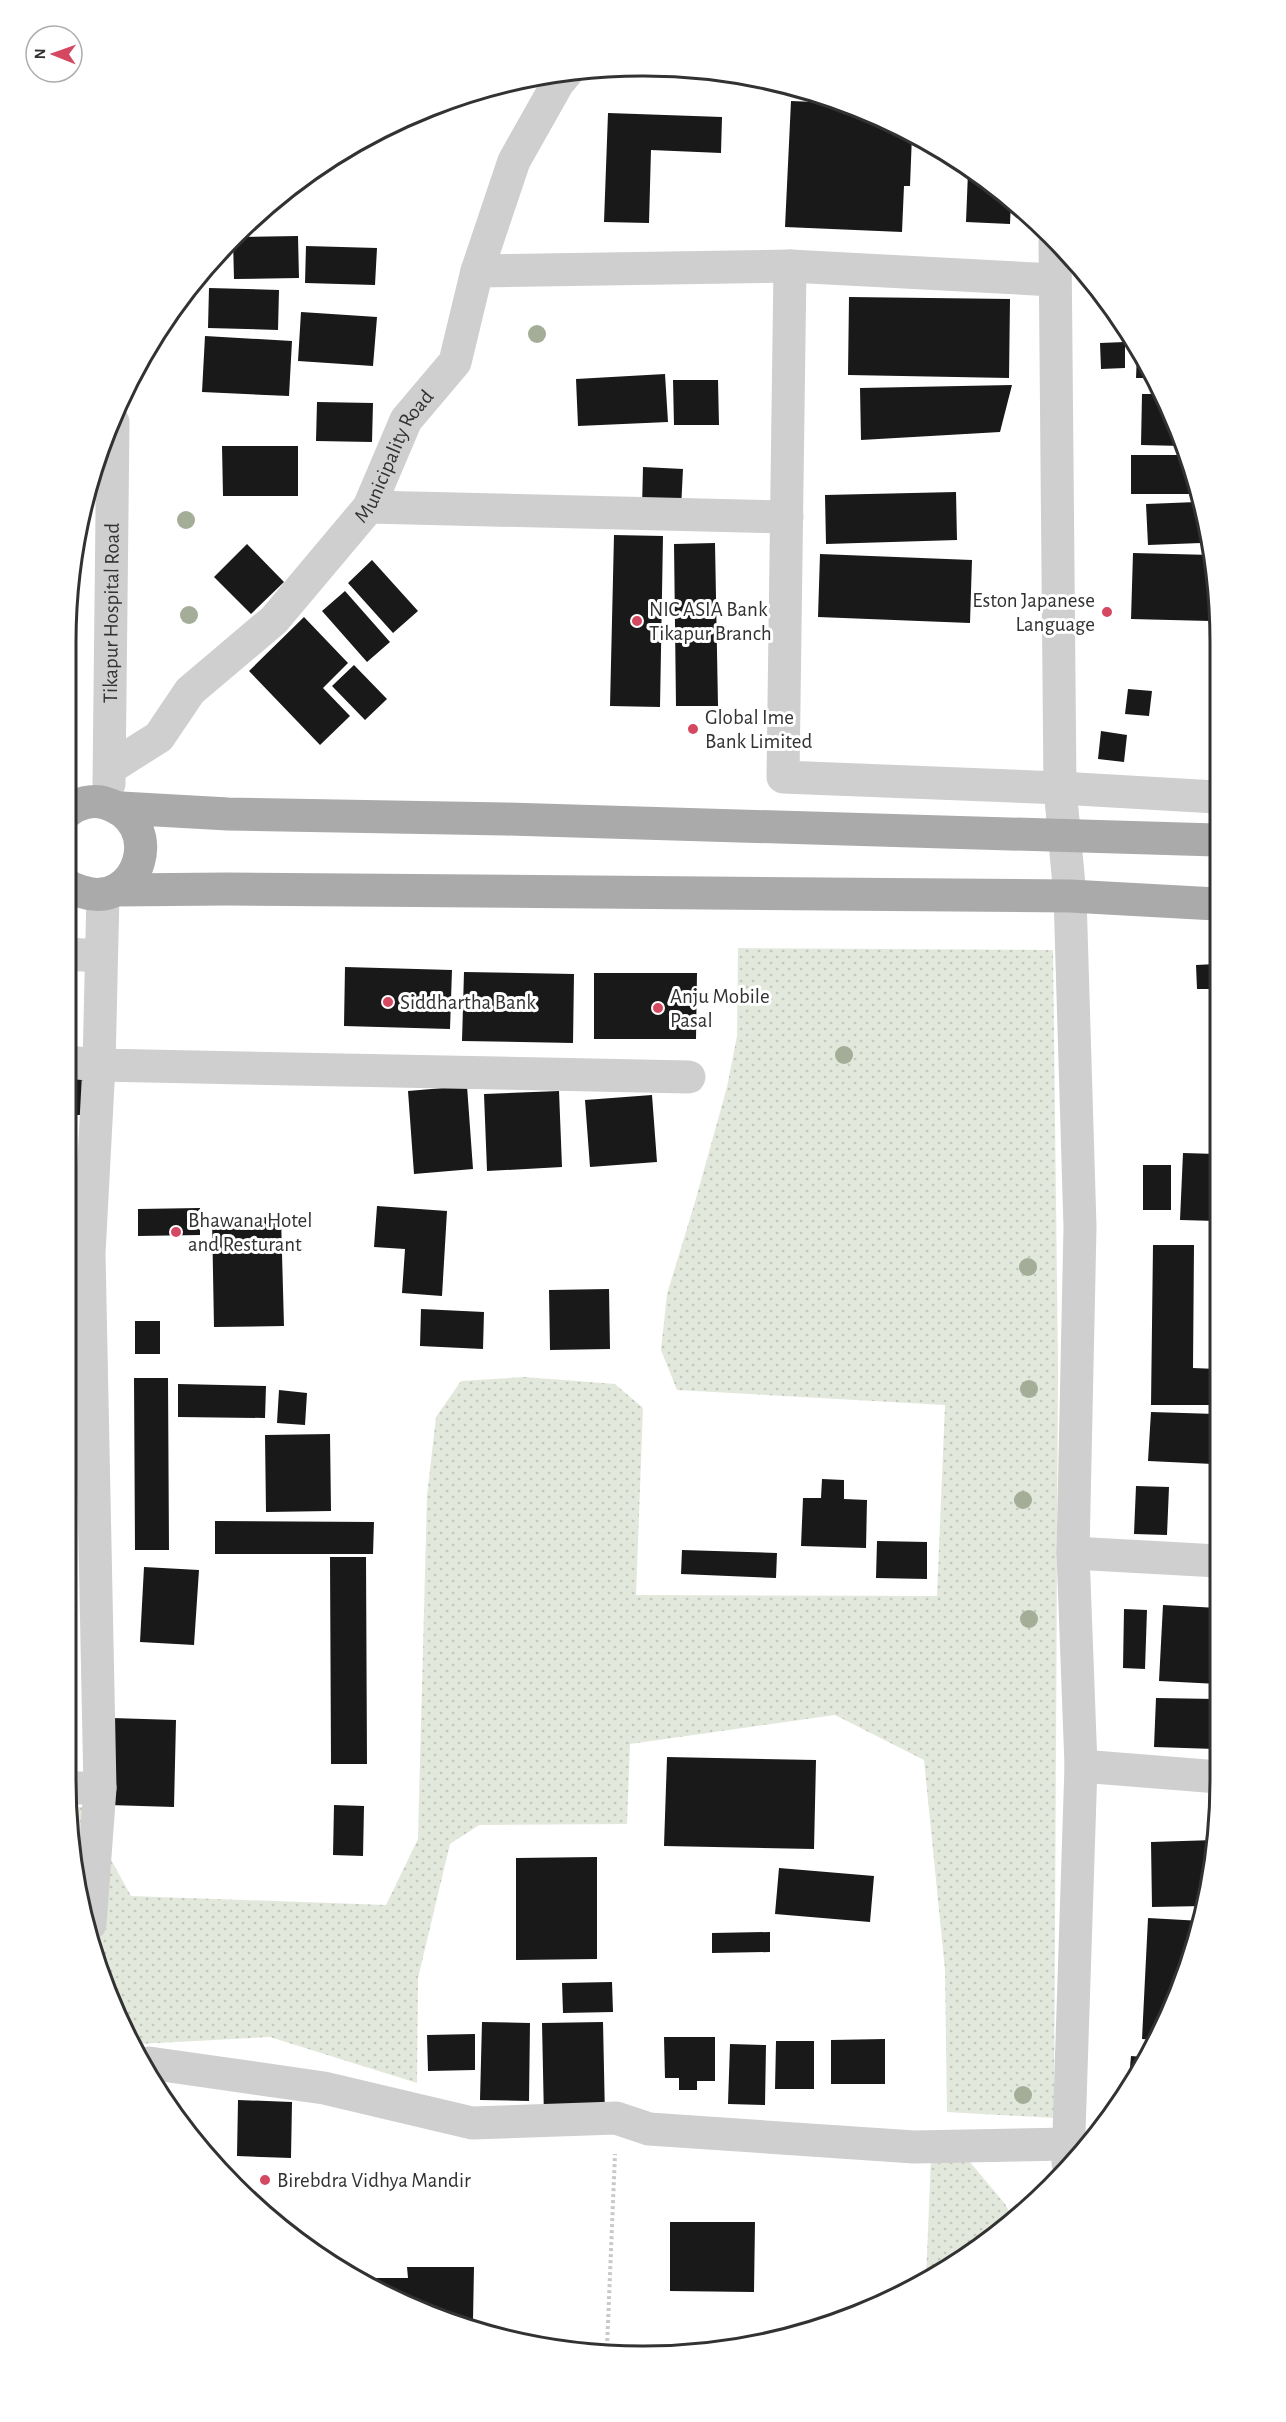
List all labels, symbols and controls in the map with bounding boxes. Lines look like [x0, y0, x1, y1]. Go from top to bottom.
north arrow [24, 24, 84, 84]
text: N [32, 48, 48, 59]
street label: Municipality Road [351, 386, 438, 527]
street label: Tikapur Hospital Road [100, 523, 123, 703]
place label: Eston Japanese Language [972, 590, 1095, 635]
place label: NIC ASIA Bank Tikapur Branch [649, 599, 772, 644]
marker: Eston Japanese Language [1100, 605, 1114, 619]
marker: NIC ASIA Bank Tikapur Branch [630, 614, 644, 628]
place label: Global Ime Bank Limited [705, 707, 812, 752]
marker: Global Ime Bank Limited [686, 722, 700, 736]
place label: Anju Mobile Pasal [670, 986, 770, 1031]
place label: Siddhartha Bank [400, 992, 536, 1013]
marker: Siddhartha Bank [381, 995, 395, 1009]
marker: Anju Mobile Pasal [651, 1001, 665, 1015]
place label: Bhawana Hotel and Resturant [188, 1210, 312, 1255]
marker: Bhawana Hotel and Resturant [169, 1225, 183, 1239]
place label: Birebdra Vidhya Mandir [277, 2170, 471, 2191]
marker: Birebdra Vidhya Mandir [258, 2173, 272, 2187]

